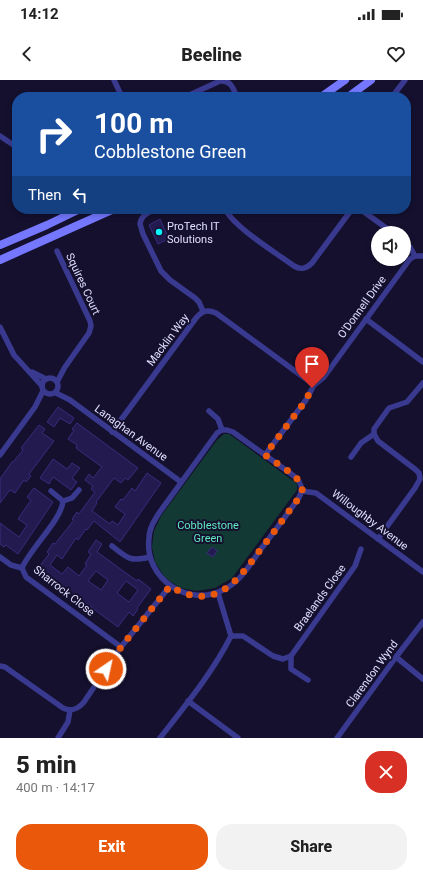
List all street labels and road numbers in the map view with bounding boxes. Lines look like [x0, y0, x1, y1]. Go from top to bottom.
street label: Squires Court [63, 251, 103, 317]
street label: O'Donnell Drive [335, 273, 389, 341]
street label: Macklin Way [144, 311, 192, 369]
street label: Lanaghan Avenue [92, 402, 170, 464]
street label: Willoughby Avenue [329, 487, 411, 553]
street label: Braelands Close [291, 562, 349, 634]
street label: Sharrock Close [31, 563, 97, 619]
street label: Clarendon Wynd [343, 638, 401, 710]

